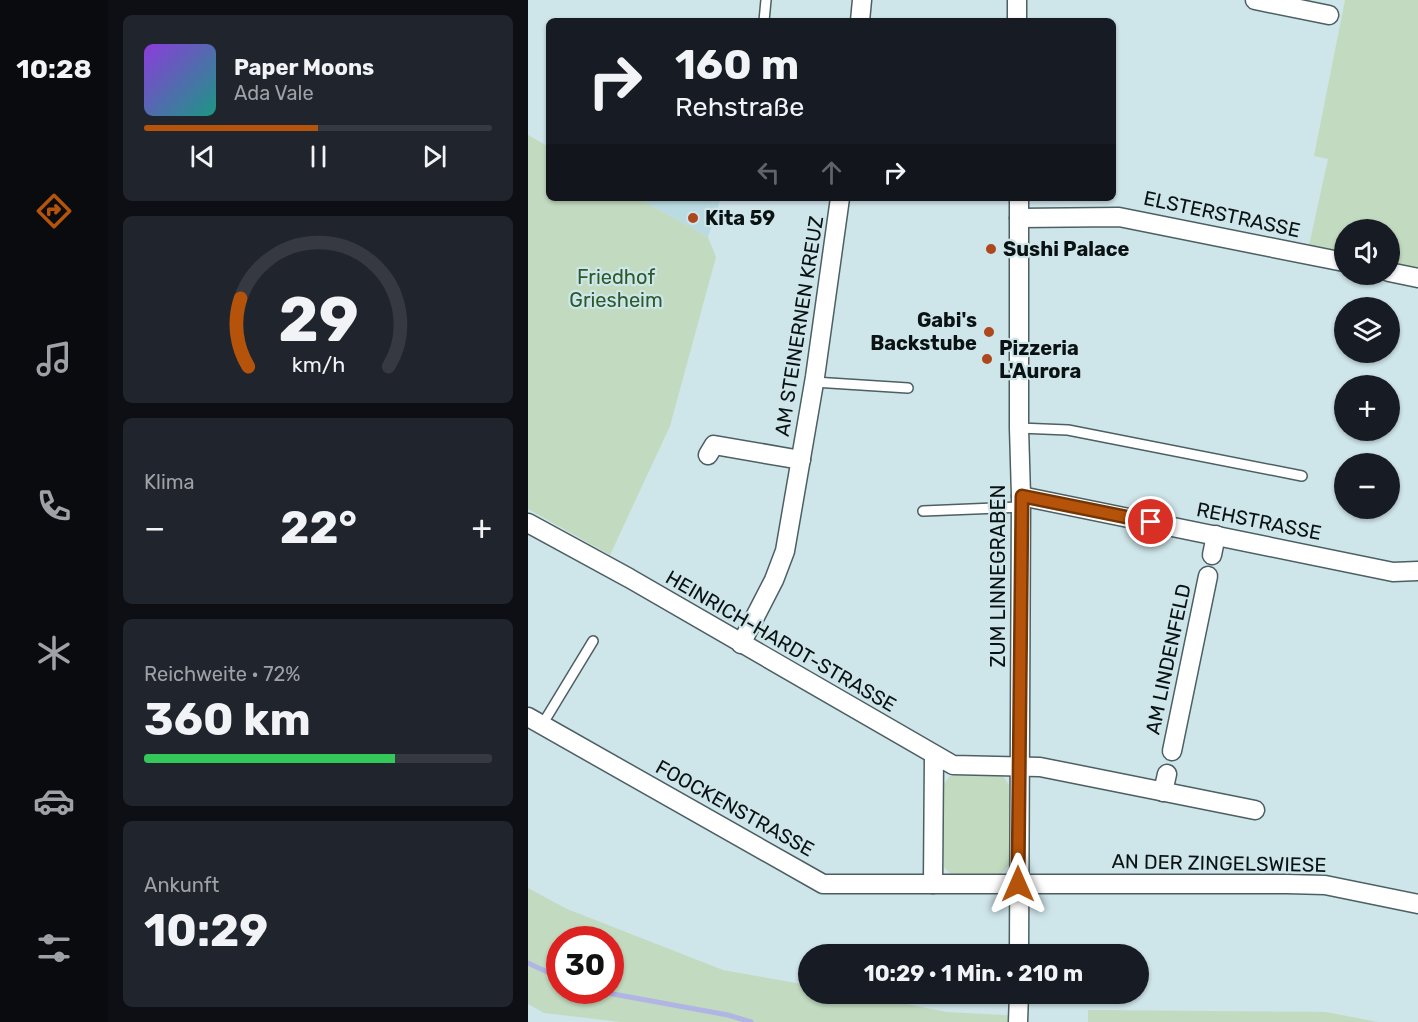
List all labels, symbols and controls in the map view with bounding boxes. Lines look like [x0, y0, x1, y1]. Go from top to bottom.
text: 160 m [675, 40, 799, 90]
icon: right [576, 42, 654, 120]
text: 10:28 [16, 53, 92, 85]
text: Paper Moons [234, 54, 374, 81]
text: Ada Vale [234, 81, 314, 105]
text: Rehstraße [675, 91, 804, 123]
icon: previous [186, 140, 219, 173]
icon: pause [302, 140, 335, 173]
icon: next [418, 140, 451, 173]
icon: left [752, 156, 785, 189]
icon: ahead [815, 156, 848, 189]
icon: right [878, 156, 911, 189]
street label: ELSTERSTRASSE [1141, 186, 1303, 242]
icon: directions [33, 190, 75, 232]
place label: Kita 59 [705, 206, 775, 230]
marker: Kita 59 [686, 211, 700, 225]
street label: AM STEINERNEN KREUZ [770, 214, 828, 438]
map controls [1334, 219, 1400, 519]
button: sound [1334, 219, 1400, 285]
place label: Sushi Palace [1003, 237, 1130, 261]
marker: Sushi Palace [984, 242, 998, 256]
park label: Friedhof Griesheim [569, 265, 663, 312]
text: 29 [278, 283, 358, 357]
button: layers [1334, 297, 1400, 363]
place label: Gabi's Backstube [870, 308, 977, 355]
marker: Gabi's Backstube [982, 325, 996, 339]
place label: Pizzeria L'Aurora [999, 336, 1081, 383]
icon: music [33, 338, 75, 380]
text: km/h [291, 352, 345, 377]
marker: Pizzeria L'Aurora [980, 352, 994, 366]
button: + [1334, 375, 1400, 441]
button: − [1334, 453, 1400, 519]
text: Klima [144, 470, 195, 494]
icon: phone [33, 485, 75, 527]
street label: ZUM LINNEGRABEN [986, 485, 1010, 667]
pin [1125, 496, 1176, 547]
street label: REHSTRASSE [1195, 497, 1323, 545]
text: 22° [280, 501, 357, 554]
icon: arrive [1134, 505, 1167, 538]
text: − [144, 508, 165, 547]
text: + [471, 508, 492, 547]
street label: HEINRICH-HARDT-STRASSE [661, 565, 901, 717]
street label: AM LINDENFELD [1140, 581, 1196, 737]
icon: climate [33, 632, 75, 674]
text: Reichweite · 72% [144, 662, 301, 686]
text: 360 km [144, 693, 311, 746]
street label: FOOCKENSTRASSE [652, 755, 818, 861]
icon: car [33, 780, 75, 822]
street label: AN DER ZINGELSWIESE [1111, 849, 1327, 877]
position arrow [986, 852, 1050, 916]
text: Ankunft [144, 873, 219, 897]
text: 10:29 [144, 904, 268, 957]
speed limit sign: 30 [546, 926, 624, 1004]
icon: filters [33, 927, 75, 969]
text: 10:29 · 1 Min. · 210 m [864, 960, 1083, 987]

